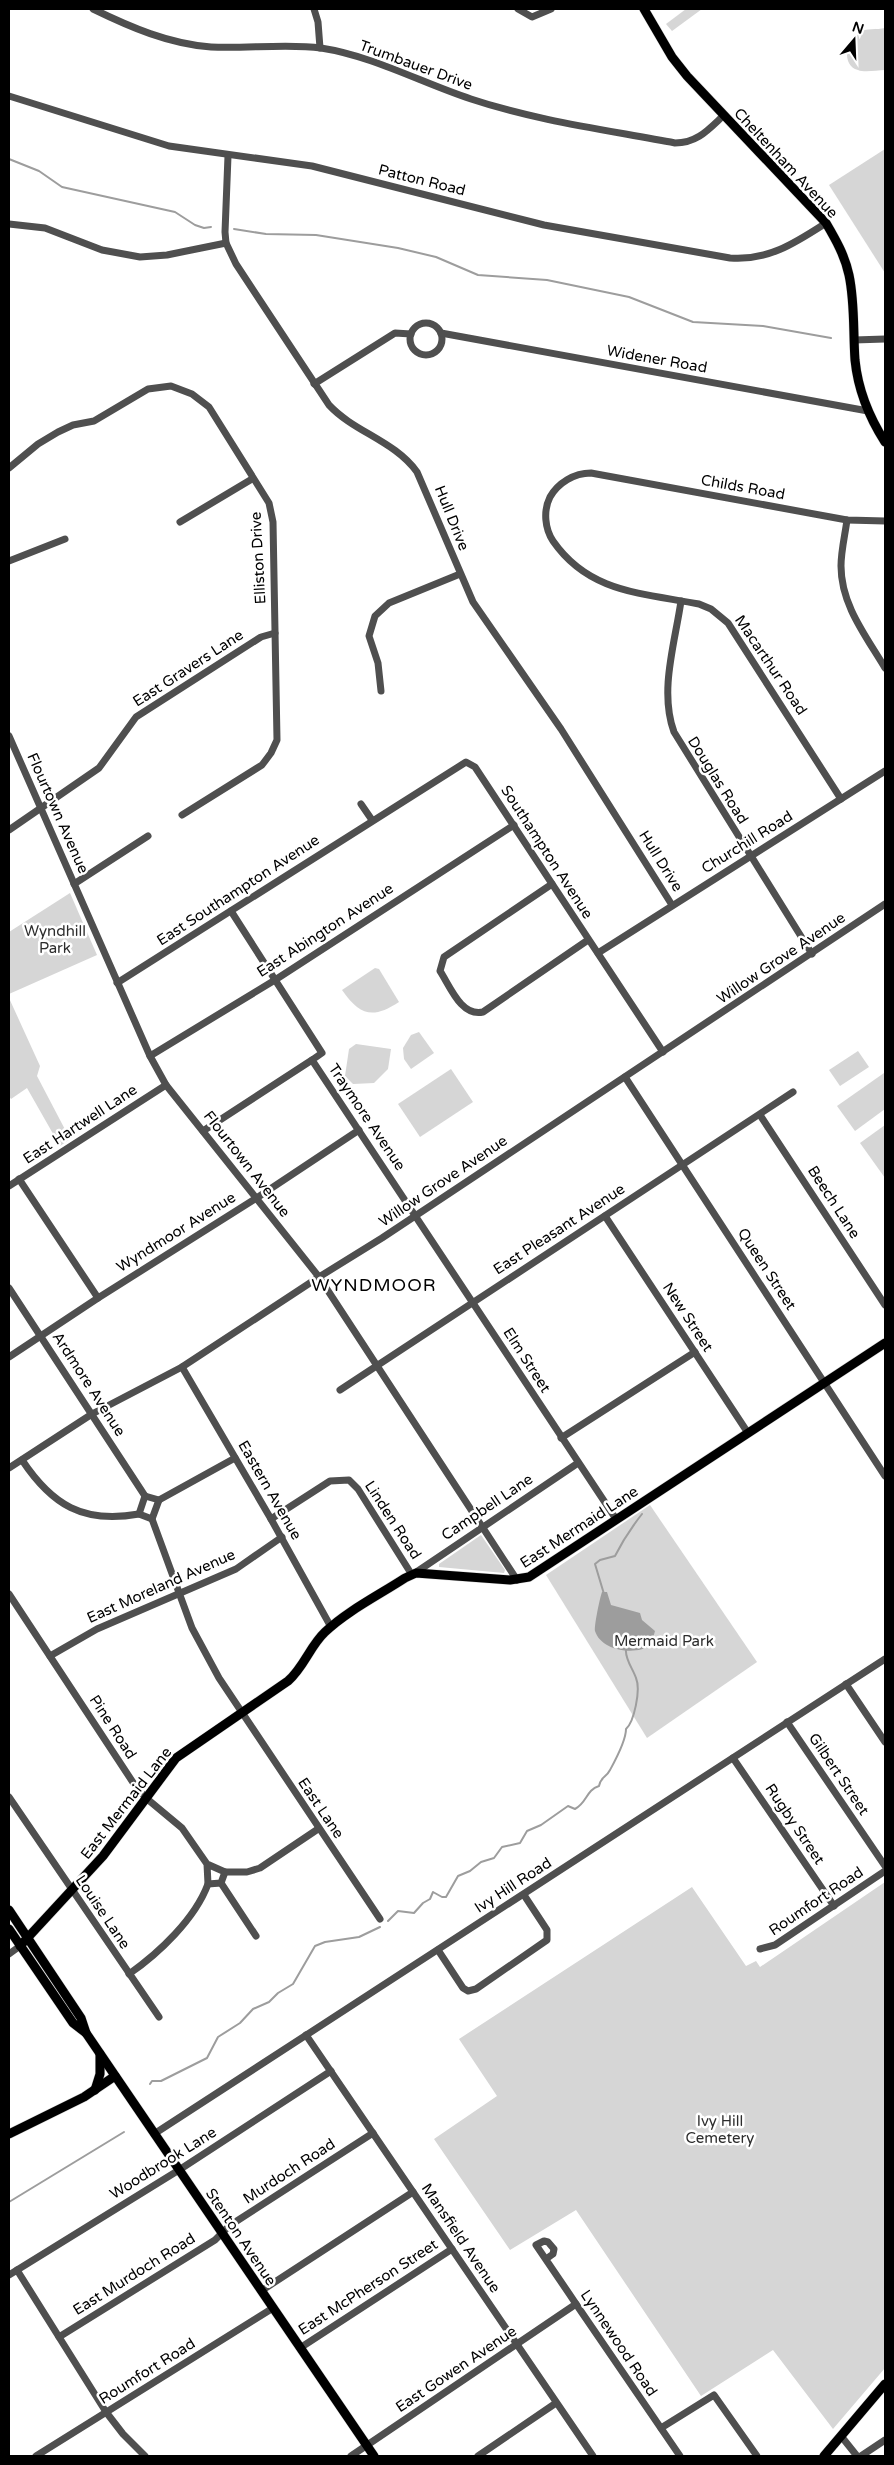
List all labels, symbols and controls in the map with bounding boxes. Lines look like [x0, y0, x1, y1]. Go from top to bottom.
north arrow [829, 15, 879, 65]
text: N [850, 18, 866, 38]
street label: Trumbauer Drive [357, 36, 475, 94]
street label: Cheltenham Avenue [730, 104, 842, 222]
street label: Patton Road [377, 160, 467, 200]
street label: Widener Road [605, 341, 709, 377]
street label: Childs Road [699, 471, 787, 503]
street label: Hull Drive [431, 483, 473, 553]
street label: Elliston Drive [247, 511, 269, 605]
street label: Macarthur Road [731, 612, 811, 718]
street label: East Gravers Lane [129, 626, 247, 710]
street label: Douglas Road [684, 733, 752, 827]
street label: Flourtown Avenue [23, 750, 93, 876]
street label: Southampton Avenue [497, 782, 597, 922]
street label: Churchill Road [698, 807, 796, 877]
street label: Hull Drive [635, 827, 687, 895]
street label: East Southampton Avenue [153, 831, 323, 949]
street label: East Abington Avenue [253, 879, 397, 981]
street label: Willow Grove Avenue [713, 908, 849, 1008]
park label: Wyndhill Park [24, 922, 86, 957]
street label: Traymore Avenue [325, 1060, 409, 1174]
street label: East Hartwell Lane [20, 1080, 140, 1168]
street label: Flourtown Avenue [200, 1107, 294, 1221]
street label: Willow Grove Avenue [375, 1131, 511, 1231]
street label: Beech Lane [804, 1162, 864, 1242]
street label: East Pleasant Avenue [490, 1180, 628, 1278]
street label: Wyndmoor Avenue [113, 1188, 239, 1276]
street label: Queen Street [734, 1225, 800, 1314]
district label: WYNDMOOR [311, 1274, 437, 1296]
street label: New Street [659, 1279, 717, 1355]
street label: Elm Street [499, 1324, 555, 1396]
street label: Ardmore Avenue [49, 1329, 129, 1439]
street label: Eastern Avenue [234, 1437, 306, 1543]
street label: Campbell Lane [438, 1470, 536, 1544]
street label: Linden Road [361, 1477, 425, 1563]
street label: East Mermaid Lane [517, 1482, 641, 1572]
street label: East Moreland Avenue [84, 1545, 238, 1627]
park label: Mermaid Park [614, 1632, 714, 1650]
street label: Pine Road [86, 1692, 140, 1762]
street label: Gilbert Street [805, 1730, 873, 1819]
street label: East Mermaid Lane [77, 1743, 175, 1863]
street label: East Lane [294, 1774, 348, 1842]
street label: Rugby Street [761, 1780, 829, 1868]
street label: Ivy Hill Road [471, 1853, 555, 1917]
street label: Roumfort Road [765, 1863, 867, 1939]
street label: Louise Lane [72, 1872, 134, 1952]
park label: Ivy Hill Cemetery [686, 2112, 754, 2147]
street label: Woodbrook Lane [106, 2123, 220, 2203]
street label: Murdoch Road [240, 2135, 338, 2207]
street label: Mansfield Avenue [418, 2180, 504, 2296]
street label: Stenton Avenue [202, 2185, 280, 2289]
street label: East Murdoch Road [69, 2229, 199, 2319]
street label: East McPherson Street [295, 2235, 441, 2339]
street label: Lynnewood Road [577, 2286, 661, 2400]
street label: East Gowen Avenue [392, 2322, 520, 2416]
street label: Roumfort Road [96, 2334, 198, 2408]

